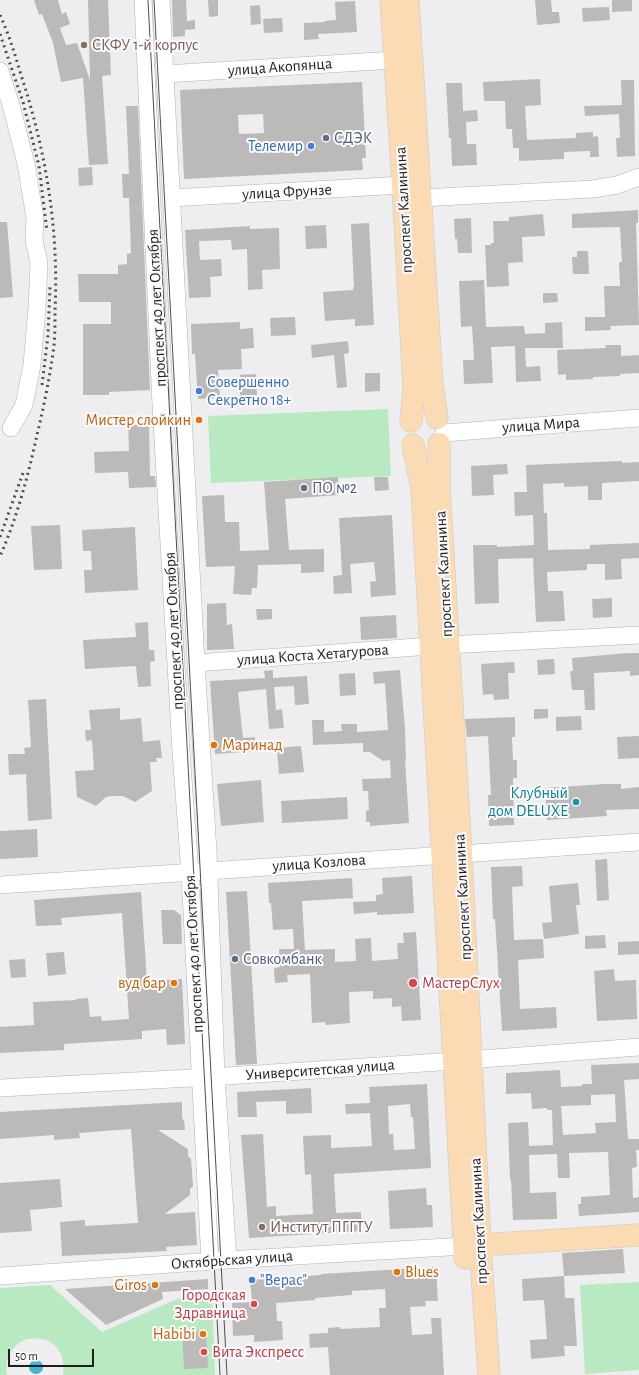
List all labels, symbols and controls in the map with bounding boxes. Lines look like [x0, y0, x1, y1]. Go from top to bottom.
place label: СКФУ 1-й корпус [92, 35, 198, 55]
marker: СКФУ 1-й корпус [79, 40, 89, 50]
street label: улица Акопянца [227, 54, 333, 80]
place label: СДЭК [334, 128, 372, 148]
marker: СДЭК [321, 133, 331, 143]
place label: Телемир [248, 136, 303, 156]
marker: Телемир [306, 141, 316, 151]
street label: проспект Калинина [391, 146, 417, 274]
street label: улица Фрунзе [242, 180, 332, 204]
street label: проспект 40 лет Октября [143, 229, 171, 387]
place label: Совершенно Секретно 18+ [207, 372, 291, 410]
marker: Совершенно Секретно 18+ [194, 386, 204, 396]
place label: Мистер слойкин [85, 410, 191, 430]
street label: улица Мира [502, 413, 580, 437]
marker: Мистер слойкин [194, 415, 204, 425]
place label: ПО №2 [312, 478, 357, 498]
marker: ПО №2 [299, 483, 309, 493]
street label: проспект Калинина [431, 510, 457, 638]
street label: проспект 40 лет Октября [160, 552, 188, 710]
street label: улица Коста Хетагурова [237, 640, 389, 670]
place label: Маринад [222, 735, 283, 755]
marker: Маринад [209, 740, 219, 750]
place label: Клубный дом DELUXE [488, 783, 568, 821]
marker: Клубный дом DELUXE [571, 797, 581, 807]
street label: проспект Калинина [450, 833, 476, 961]
street label: улица Козлова [272, 850, 366, 876]
street label: проспект 40 лет Октября [180, 875, 208, 1033]
place label: Совкомбанк [243, 949, 322, 969]
marker: Совкомбанк [230, 954, 240, 964]
place label: вуд бар [118, 973, 166, 993]
place label: МастерСлух [422, 973, 500, 993]
marker: МастерСлух [407, 977, 419, 989]
marker: вуд бар [169, 978, 179, 988]
street label: Университетская улица [245, 1055, 395, 1085]
street label: проспект Калинина [466, 1157, 492, 1285]
place label: Институт ПГГТУ [270, 1217, 373, 1237]
marker: Институт ПГГТУ [257, 1222, 267, 1232]
street label: Октябрьская улица [170, 1246, 294, 1274]
place label: Blues [405, 1262, 439, 1282]
marker: Blues [392, 1267, 402, 1277]
place label: "Верас" [260, 1270, 307, 1290]
place label: Giros [115, 1275, 147, 1295]
marker: "Верас" [247, 1275, 257, 1285]
marker: Giros [150, 1280, 160, 1290]
place label: Городская Здравница [174, 1285, 246, 1323]
marker: Городская Здравница [249, 1299, 259, 1309]
place label: Habibi [153, 1324, 195, 1344]
marker: Habibi [198, 1329, 208, 1339]
scale bar [10, 1341, 96, 1367]
place label: Вита Экспресс [212, 1342, 304, 1362]
marker: Вита Экспресс [199, 1347, 209, 1357]
text: 50 m [15, 1350, 38, 1362]

